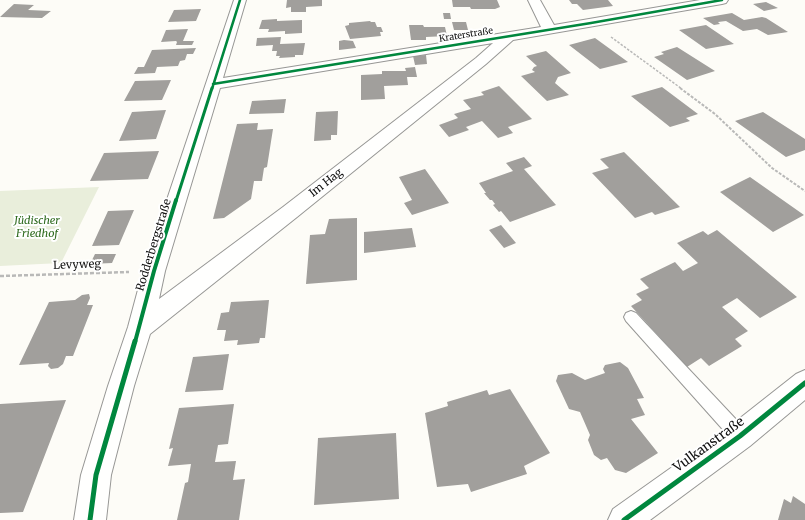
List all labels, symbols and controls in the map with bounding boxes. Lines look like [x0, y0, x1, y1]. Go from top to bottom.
street label: Kraterstraße [438, 25, 494, 45]
street label: Im Hag [307, 166, 345, 200]
street label: Rodderbergstraße [134, 197, 174, 293]
park label: Jüdischer Friedhof [14, 214, 60, 240]
street label: Levyweg [53, 258, 101, 272]
street label: Vulkanstraße [671, 414, 747, 476]

